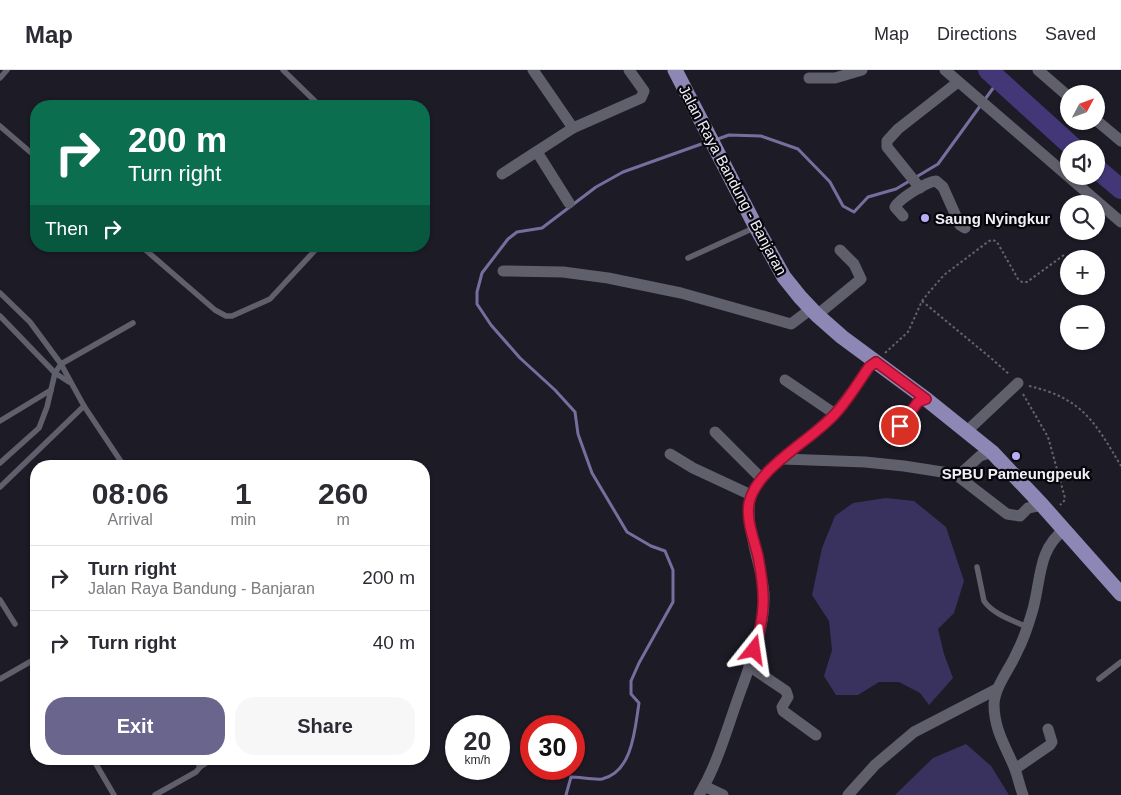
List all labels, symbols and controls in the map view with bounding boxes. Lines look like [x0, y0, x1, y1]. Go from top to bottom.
text: Map [25, 21, 73, 48]
text: Map [874, 24, 909, 44]
text: Directions [937, 24, 1017, 44]
text: Saved [1045, 24, 1096, 44]
street label: Jalan Raya Bandung - Banjaran [676, 82, 790, 278]
north arrow [1060, 85, 1105, 130]
map controls [1060, 85, 1105, 350]
icon: right [45, 120, 110, 185]
text: 200 m [128, 120, 227, 159]
button: sound [1060, 140, 1105, 185]
text: Turn right [128, 161, 221, 186]
button: search [1060, 195, 1105, 240]
place label: Saung Nyingkur [935, 210, 1050, 227]
marker: Saung Nyingkur [919, 212, 931, 224]
icon: right [98, 215, 126, 243]
text: Then [45, 218, 88, 239]
button: + [1060, 250, 1105, 295]
button: − [1060, 305, 1105, 350]
pin [879, 405, 921, 447]
icon: arrive [886, 412, 914, 440]
marker: SPBU Pameungpeuk [1010, 450, 1022, 462]
place label: SPBU Pameungpeuk [942, 465, 1091, 482]
text: 08:06 [92, 477, 169, 510]
text: 1 [235, 477, 252, 510]
text: 260 [318, 477, 368, 510]
text: Arrival [108, 511, 153, 528]
text: min [230, 511, 256, 528]
text: m [336, 511, 350, 528]
text: Turn right [88, 558, 176, 579]
icon: right [45, 564, 73, 592]
text: 200 m [362, 567, 415, 588]
text: Jalan Raya Bandung - Banjaran [88, 580, 315, 597]
position arrow [727, 623, 779, 675]
icon: right [45, 629, 73, 657]
text: Turn right [88, 632, 176, 653]
text: 40 m [373, 632, 415, 653]
button: Exit [45, 697, 225, 755]
button: Share [235, 697, 415, 755]
speed limit sign: 30 [520, 715, 585, 780]
text: 20 [464, 727, 491, 755]
text: km/h [464, 753, 491, 767]

